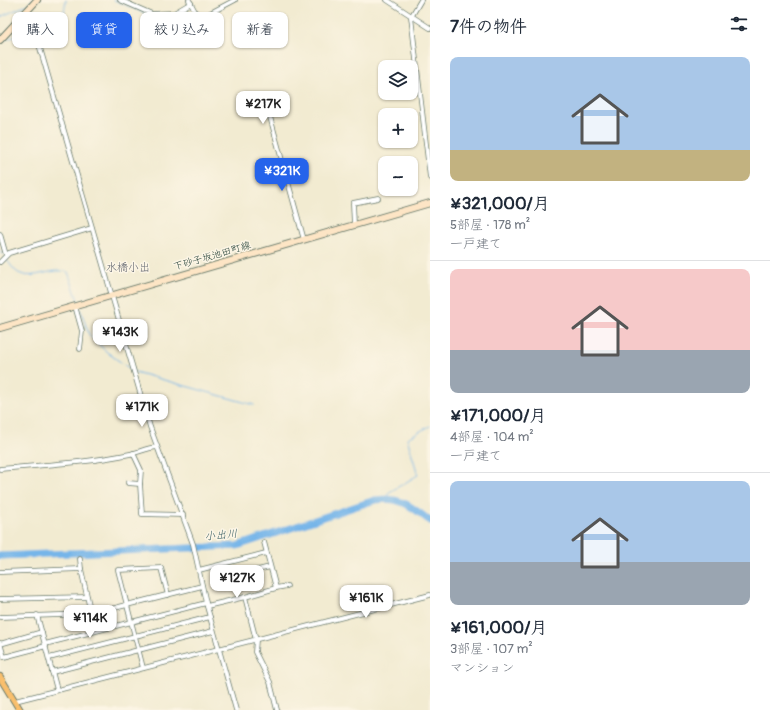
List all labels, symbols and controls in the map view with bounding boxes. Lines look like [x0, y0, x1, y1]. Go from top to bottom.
chip: 購入 [12, 12, 68, 48]
chip: 賃貸 [76, 12, 132, 48]
chip: 絞り込み [140, 12, 224, 48]
chip: 新着 [232, 12, 288, 48]
icon: filters [728, 13, 750, 35]
text: 7件の物件 [450, 16, 527, 37]
map controls [378, 60, 418, 196]
button: layers [378, 60, 418, 100]
icon: home [564, 83, 636, 155]
pin: ¥217K [235, 91, 291, 125]
text: ¥217K [245, 96, 281, 112]
button: + [378, 108, 418, 148]
button: − [378, 156, 418, 196]
pin: ¥321K [254, 158, 310, 192]
text: ¥321K [264, 163, 300, 179]
text: ¥321,000/月 [450, 193, 550, 214]
text: 5部屋 · 178 m² [450, 217, 530, 233]
text: 一戸建て [450, 236, 502, 252]
street label: 下砂子坂池田町線 [172, 239, 252, 273]
district label: 水橋小出 [106, 261, 150, 274]
icon: home [564, 295, 636, 367]
pin: ¥143K [92, 319, 148, 353]
text: ¥143K [102, 324, 138, 340]
pin: ¥171K [114, 394, 170, 428]
text: ¥171K [125, 399, 159, 415]
text: ¥171,000/月 [450, 405, 546, 426]
text: 4部屋 · 104 m² [450, 429, 534, 445]
text: 一戸建て [450, 448, 502, 464]
icon: home [564, 507, 636, 579]
water label: 小出川 [204, 527, 238, 543]
pin: ¥127K [209, 565, 265, 599]
text: ¥127K [219, 570, 255, 586]
pin: ¥161K [338, 585, 394, 619]
text: ¥161K [349, 590, 383, 606]
pin: ¥114K [62, 605, 118, 639]
text: ¥114K [73, 610, 107, 626]
text: ¥161,000/月 [450, 617, 547, 638]
text: 3部屋 · 107 m² [450, 641, 533, 657]
text: マンション [450, 660, 514, 676]

